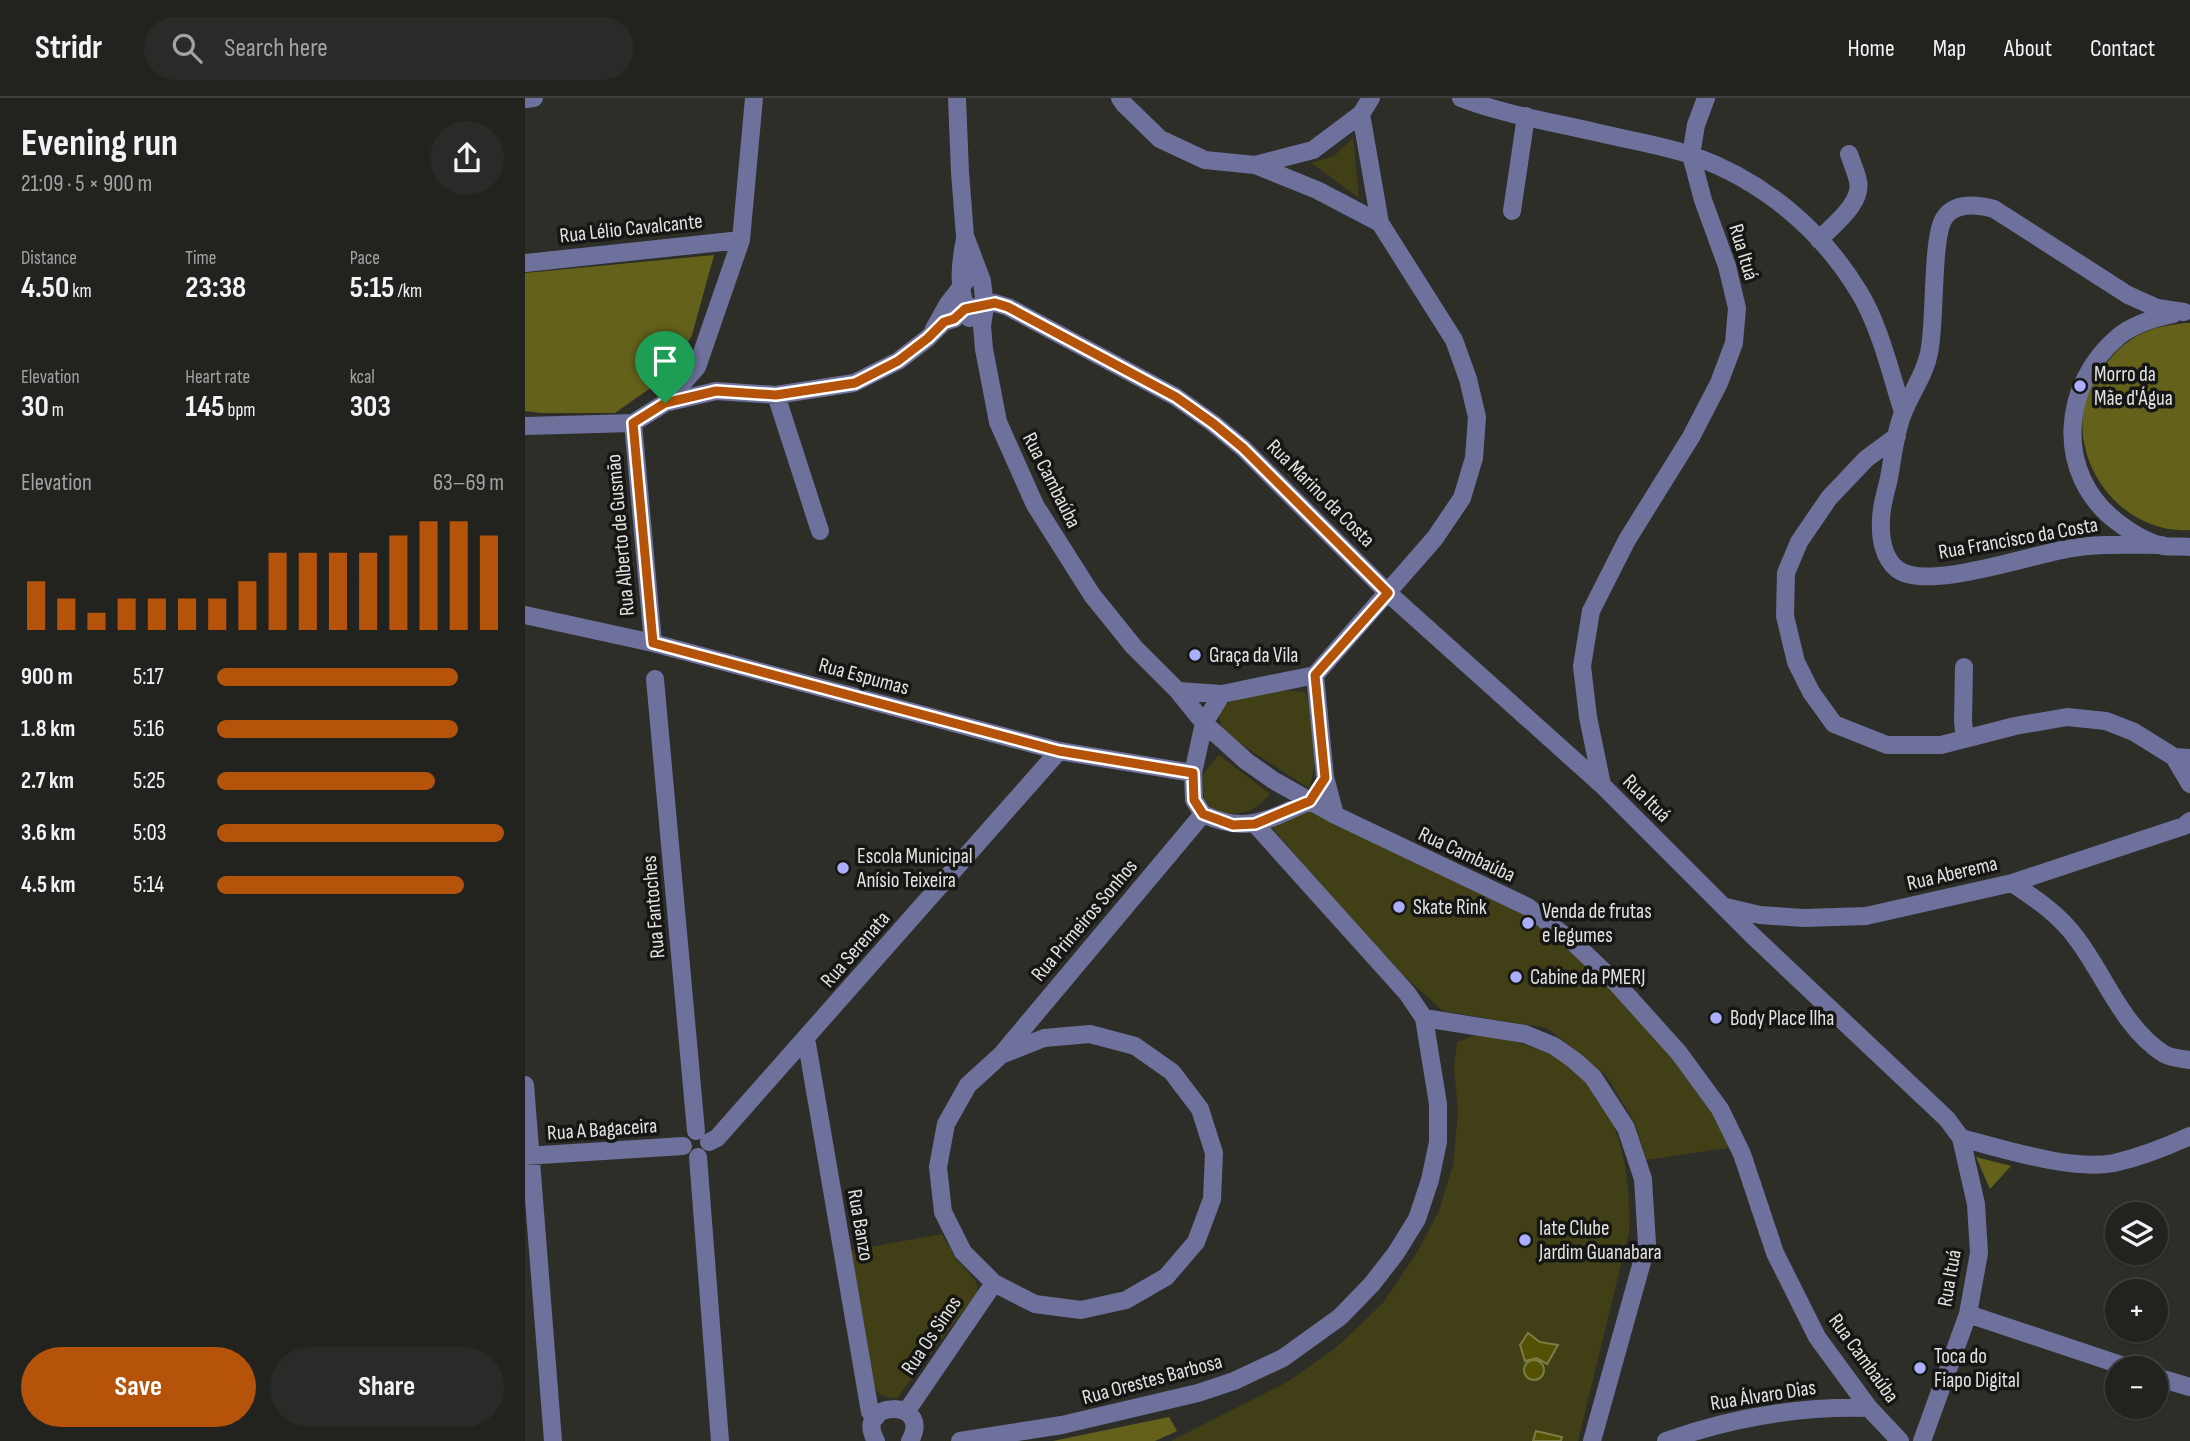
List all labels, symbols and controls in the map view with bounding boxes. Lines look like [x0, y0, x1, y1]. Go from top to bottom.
search box [144, 17, 634, 80]
text: Stridr [35, 28, 102, 68]
icon: search [168, 29, 206, 67]
text: Search here [224, 33, 328, 64]
text: Home [1847, 34, 1895, 63]
text: Map [1933, 34, 1966, 63]
text: About [2004, 34, 2052, 63]
text: Contact [2090, 34, 2155, 63]
text: Evening run [21, 121, 178, 166]
button: share [430, 121, 504, 195]
text: 21:09 · 5 × 900 m [21, 170, 152, 198]
street label: Rua Lélio Cavalcante [558, 209, 704, 248]
street label: Rua Ituá [1723, 221, 1764, 283]
text: Distance [21, 247, 77, 270]
text: Time [185, 247, 216, 270]
text: Pace [350, 247, 380, 270]
text: 4.50 [21, 270, 69, 306]
text: 23:38 [185, 270, 246, 306]
text: 5:15 [350, 270, 395, 306]
text: km [69, 280, 92, 303]
text: /km [395, 280, 422, 303]
pin [635, 331, 695, 403]
icon: arrive [646, 342, 684, 380]
place label: Morro da Mãe d'Água [2094, 362, 2173, 411]
text: Elevation [21, 366, 80, 389]
text: Heart rate [185, 366, 250, 389]
text: kcal [350, 366, 375, 389]
marker: Morro da Mãe d'Água [2072, 378, 2088, 394]
text: 30 [21, 389, 49, 425]
text: 145 [185, 389, 225, 425]
text: 303 [350, 389, 391, 425]
text: m [49, 399, 64, 422]
text: bpm [225, 399, 255, 422]
street label: Rua Cambaúba [1017, 428, 1086, 532]
street label: Rua Marino da Costa [1262, 434, 1380, 552]
street label: Rua Alberto de Gusmão [601, 453, 640, 617]
text: Elevation [21, 469, 92, 497]
text: 63–69 m [433, 469, 504, 497]
street label: Rua Francisco da Costa [1936, 512, 2100, 565]
place label: Graça da Vila [1209, 643, 1298, 668]
marker: Graça da Vila [1187, 647, 1203, 663]
street label: Rua Espumas [816, 652, 912, 701]
text: 900 m [21, 663, 73, 691]
text: 5:17 [133, 663, 164, 691]
text: 1.8 km [21, 715, 75, 743]
text: 5:16 [133, 715, 165, 743]
text: 2.7 km [21, 767, 74, 795]
text: 5:25 [133, 767, 165, 795]
street label: Rua Ituá [1618, 769, 1676, 827]
text: 3.6 km [21, 819, 75, 847]
text: 5:03 [133, 819, 166, 847]
street label: Rua Cambaúba [1415, 821, 1519, 888]
place label: Escola Municipal Anísio Teixeira [856, 844, 973, 893]
street label: Rua Aberema [1904, 851, 2000, 896]
street label: Rua Primeiros Sonhos [1026, 854, 1143, 986]
street label: Rua Fantoches [637, 855, 670, 959]
marker: Escola Municipal Anísio Teixeira [835, 860, 851, 876]
text: 4.5 km [21, 871, 76, 899]
text: 5:14 [133, 871, 164, 899]
place label: Skate Rink [1413, 895, 1487, 920]
marker: Skate Rink [1391, 899, 1407, 915]
place label: Venda de frutas e legumes [1542, 899, 1652, 948]
street label: Rua Serenata [815, 906, 895, 993]
marker: Venda de frutas e legumes [1520, 915, 1536, 931]
place label: Cabine da PMERJ [1530, 965, 1645, 990]
marker: Cabine da PMERJ [1508, 969, 1524, 985]
place label: Body Place Ilha [1730, 1006, 1834, 1031]
marker: Body Place Ilha [1708, 1010, 1724, 1026]
street label: Rua A Bagaceira [546, 1113, 658, 1146]
street label: Rua Banzo [842, 1187, 879, 1263]
map controls [2105, 1202, 2168, 1419]
button: layers [2105, 1202, 2168, 1265]
place label: Iate Clube Jardim Guanabara [1538, 1216, 1662, 1265]
marker: Iate Clube Jardim Guanabara [1517, 1232, 1533, 1248]
street label: Rua Ituá [1932, 1248, 1967, 1309]
button: + [2105, 1279, 2168, 1342]
street label: Rua Os Sinos [896, 1291, 967, 1379]
street label: Rua Cambaúba [1823, 1309, 1904, 1408]
place label: Toca do Fiapo Digital [1934, 1344, 2020, 1393]
button: Save [21, 1347, 256, 1427]
button: Share [270, 1347, 504, 1427]
street label: Rua Orestes Barbosa [1079, 1349, 1225, 1410]
button: − [2105, 1356, 2168, 1419]
marker: Toca do Fiapo Digital [1912, 1360, 1928, 1376]
street label: Rua Álvaro Dias [1708, 1375, 1818, 1416]

